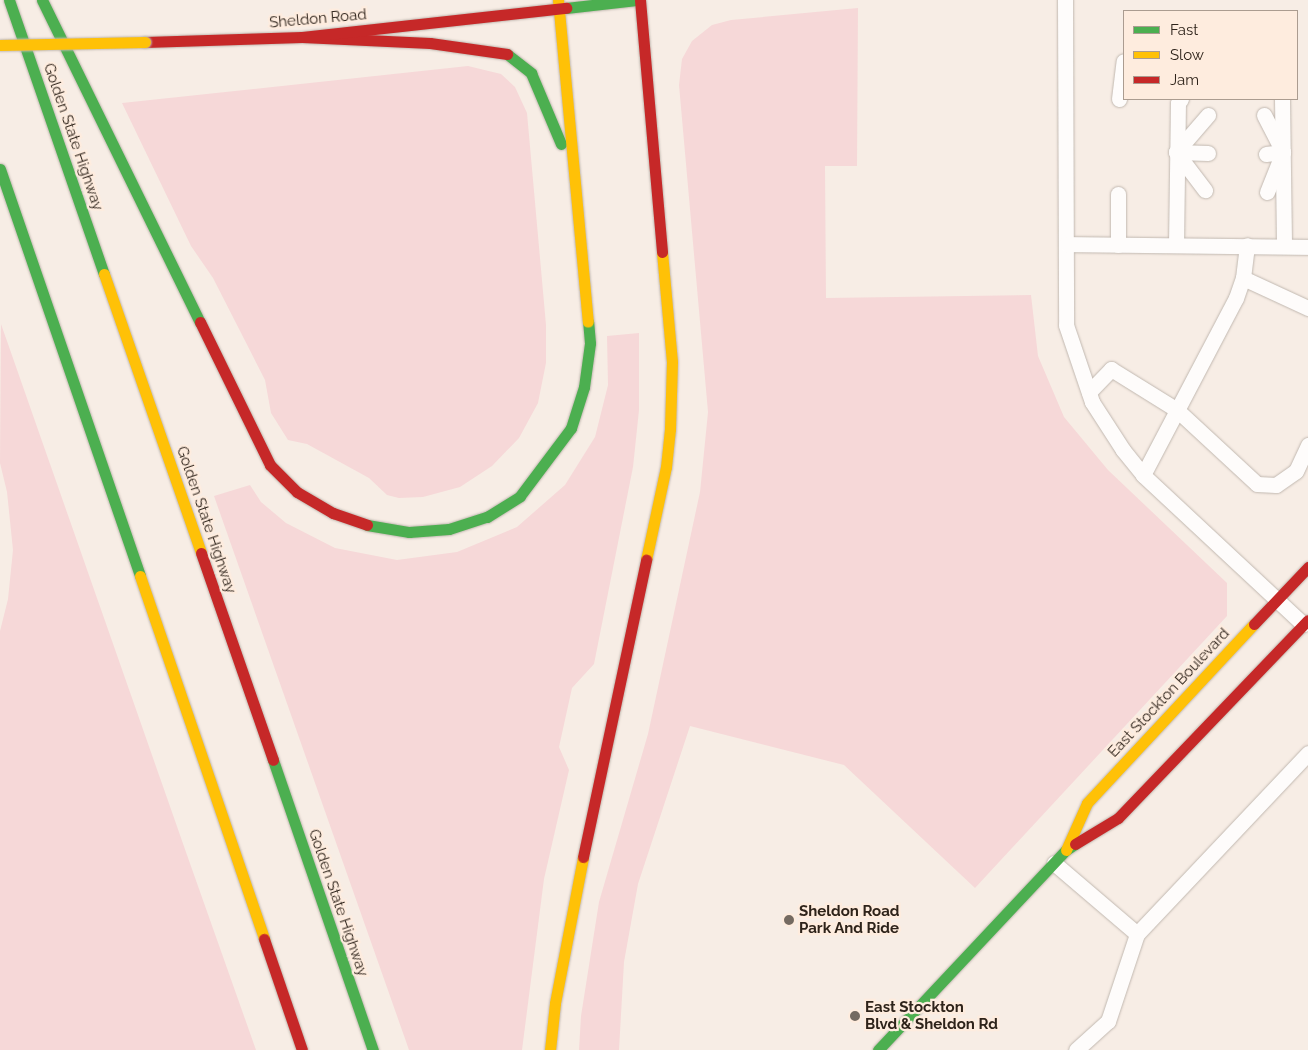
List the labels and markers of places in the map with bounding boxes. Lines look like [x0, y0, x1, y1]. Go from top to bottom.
place label: Sheldon Road Park And Ride [799, 902, 899, 937]
marker: Sheldon Road Park And Ride [783, 914, 795, 926]
place label: East Stockton Blvd & Sheldon Rd [865, 998, 998, 1033]
marker: East Stockton Blvd & Sheldon Rd [849, 1010, 861, 1022]

